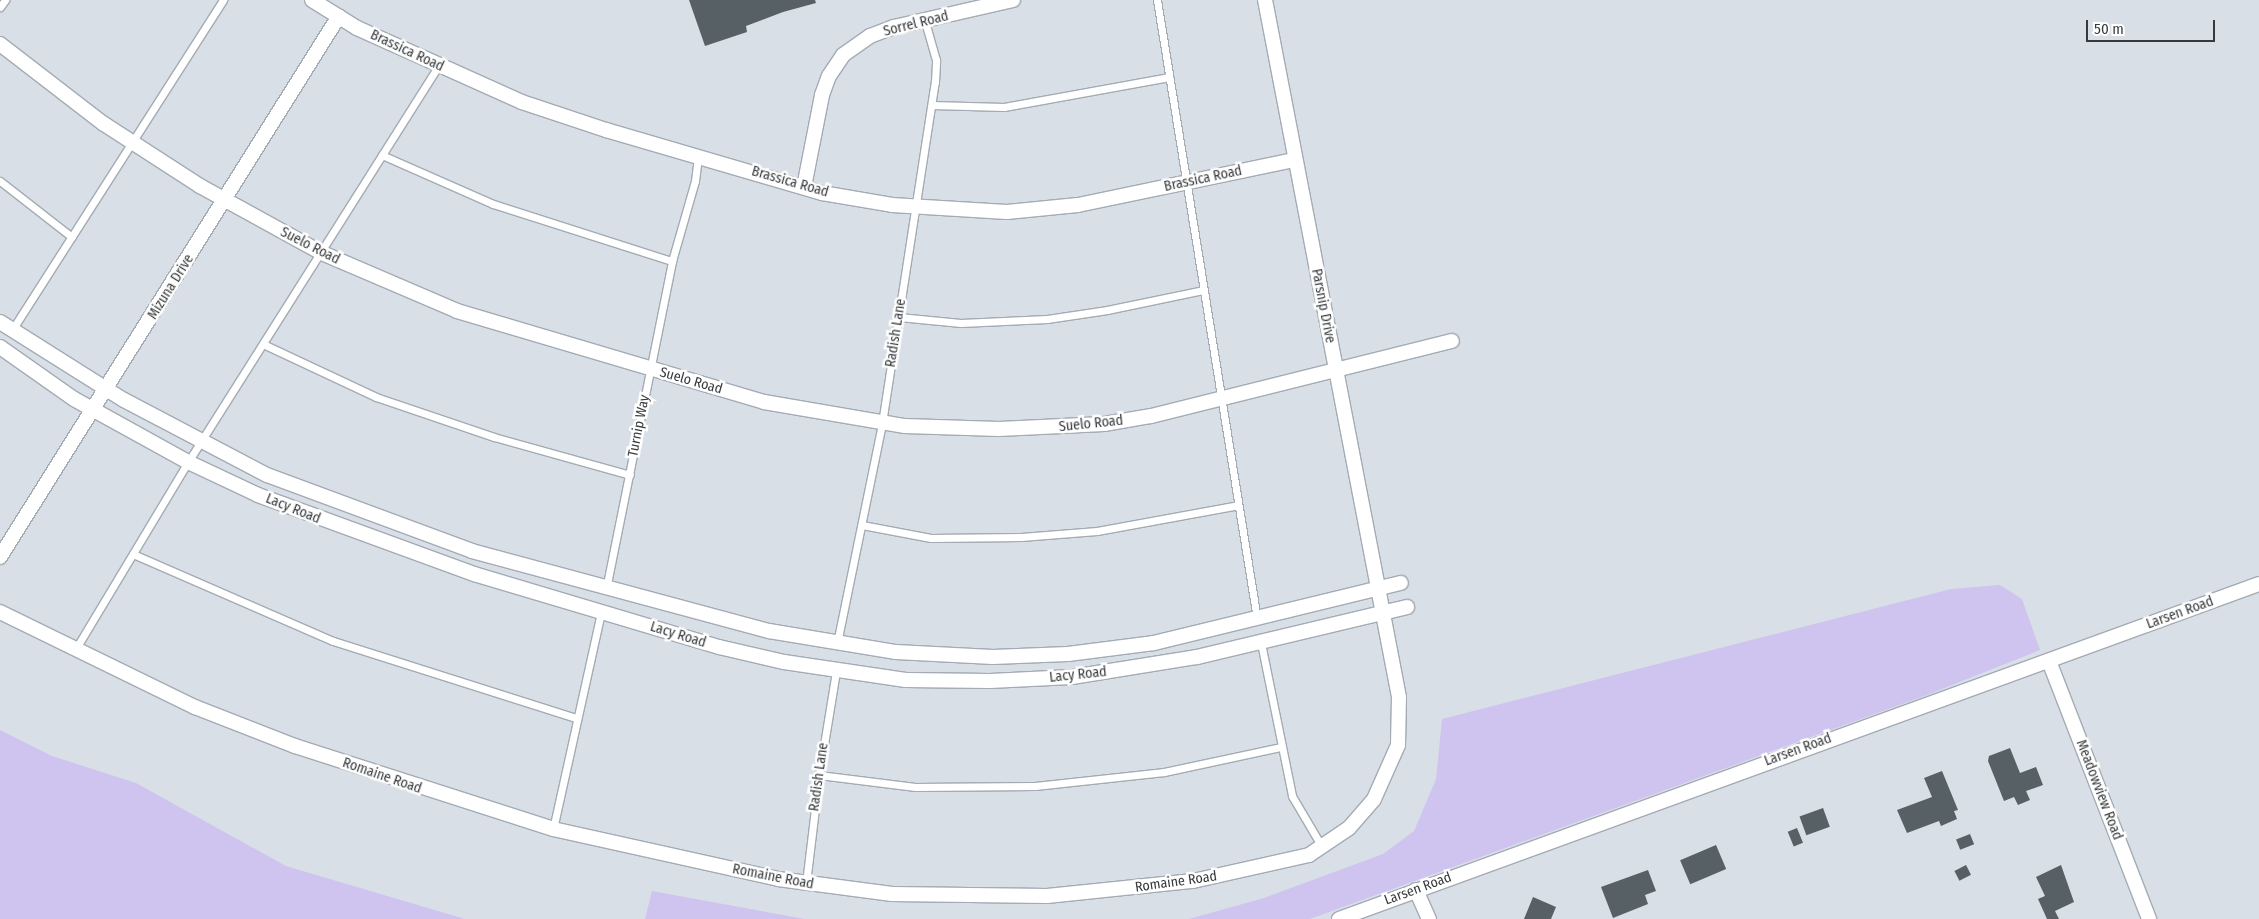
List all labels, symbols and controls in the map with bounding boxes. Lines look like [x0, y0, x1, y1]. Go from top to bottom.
street label: Sorrel Road [882, 8, 950, 40]
scale bar [2089, 10, 2218, 42]
text: 50 m [2094, 20, 2124, 38]
street label: Brassica Road [368, 27, 446, 75]
street label: Brassica Road [750, 163, 830, 201]
street label: Brassica Road [1162, 163, 1244, 195]
street label: Suelo Road [277, 224, 343, 268]
street label: Mizuna Drive [144, 251, 198, 323]
street label: Parsnip Drive [1308, 267, 1338, 345]
street label: Radish Lane [882, 297, 910, 369]
street label: Suelo Road [658, 364, 724, 398]
street label: Turnip Way [625, 394, 653, 458]
street label: Suelo Road [1058, 412, 1124, 436]
street label: Lacy Road [263, 490, 323, 528]
street label: Larsen Road [2144, 593, 2216, 633]
street label: Lacy Road [648, 619, 708, 651]
street label: Lacy Road [1049, 664, 1107, 686]
street label: Larsen Road [1762, 730, 1834, 770]
street label: Meadowview Road [2072, 738, 2126, 842]
street label: Radish Lane [806, 742, 832, 812]
street label: Romaine Road [340, 755, 424, 797]
street label: Romaine Road [731, 861, 815, 893]
street label: Romaine Road [1134, 868, 1218, 896]
street label: Larsen Road [1382, 869, 1454, 909]

